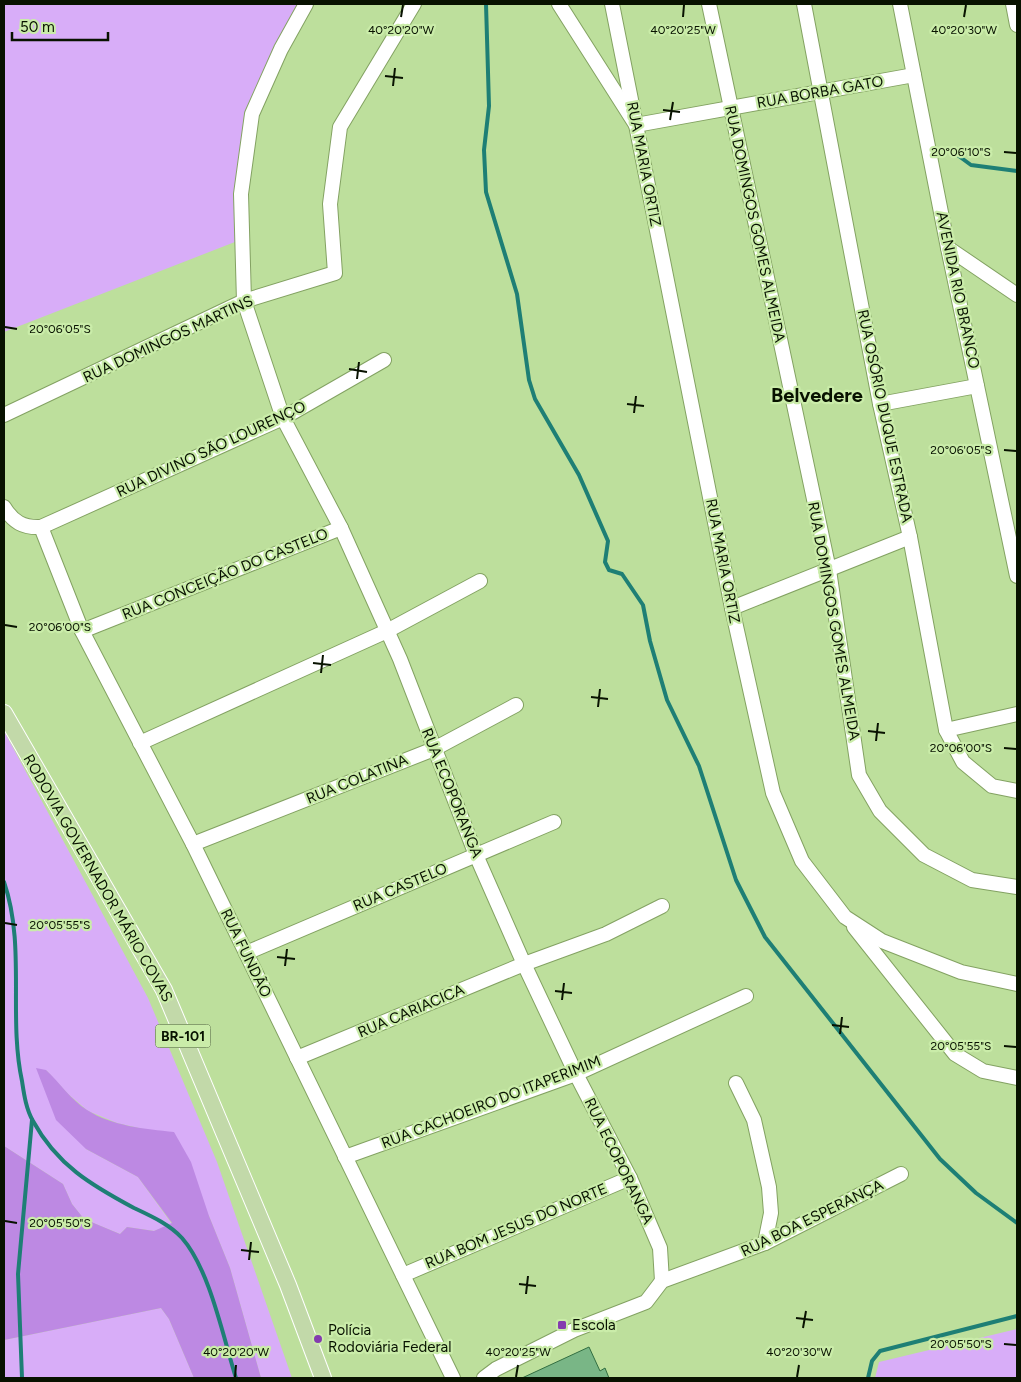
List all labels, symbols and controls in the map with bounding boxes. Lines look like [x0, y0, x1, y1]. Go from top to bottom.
scale bar [12, 10, 109, 42]
text: 50 m [20, 18, 55, 36]
text: 40°20'20"W [368, 23, 435, 37]
text: 40°20'25"W [650, 23, 716, 37]
text: 40°20'30"W [931, 23, 997, 37]
street label: RUA BORBA GATO [755, 72, 885, 112]
street label: RUA MARIA ORTIZ [623, 100, 665, 228]
street label: RUA DOMINGOS GOMES ALMEIDA [721, 104, 789, 344]
text: 20°06'10"S [931, 145, 991, 159]
street label: AVENIDA RIO BRANCO [933, 210, 983, 370]
street label: RUA DOMINGOS MARTINS [80, 292, 256, 386]
street label: RUA OSÓRIO DUQUE ESTRADA [854, 308, 916, 524]
text: 20°06'05"S [29, 322, 91, 336]
district label: Belvedere [771, 383, 863, 407]
street label: RUA DIVINO SÃO LOURENÇO [114, 397, 308, 501]
text: 20°06'05"S [930, 443, 992, 457]
street label: RUA MARIA ORTIZ [702, 497, 744, 625]
street label: RUA DOMINGOS GOMES ALMEIDA [804, 500, 864, 742]
street label: RUA CONCEIÇÃO DO CASTELO [120, 524, 330, 624]
text: 20°06'00"S [29, 620, 91, 634]
street label: RUA ECOPORANGA [418, 726, 486, 860]
text: 20°06'00"S [930, 741, 992, 755]
street label: RUA COLATINA [303, 750, 411, 808]
street label: RODOVIA GOVERNADOR MÁRIO COVAS [20, 751, 176, 1005]
street label: RUA CASTELO [350, 859, 450, 915]
street label: RUA FUNDÃO [217, 906, 275, 1000]
text: 20°05'55"S [30, 918, 90, 932]
street label: RUA CARIACICA [355, 980, 467, 1042]
road number: BR-101 [156, 1024, 210, 1048]
text: 20°05'55"S [931, 1039, 991, 1053]
street label: RUA CACHOEIRO DO ITAPERIMIM [379, 1052, 603, 1152]
street label: RUA ECOPORANGA [581, 1095, 657, 1227]
street label: RUA BOA ESPERANÇA [738, 1176, 886, 1260]
street label: RUA BOM JESUS DO NORTE [422, 1179, 610, 1273]
text: 20°05'50"S [29, 1216, 91, 1230]
place label: Escola [572, 1316, 616, 1334]
marker: Escola [556, 1319, 568, 1331]
place label: Polícia Rodoviária Federal [328, 1321, 451, 1356]
marker: Polícia Rodoviária Federal [312, 1333, 324, 1345]
text: 20°05'50"S [930, 1337, 992, 1351]
text: 40°20'20"W [203, 1345, 270, 1359]
text: 40°20'25"W [485, 1345, 551, 1359]
text: 40°20'30"W [766, 1345, 832, 1359]

